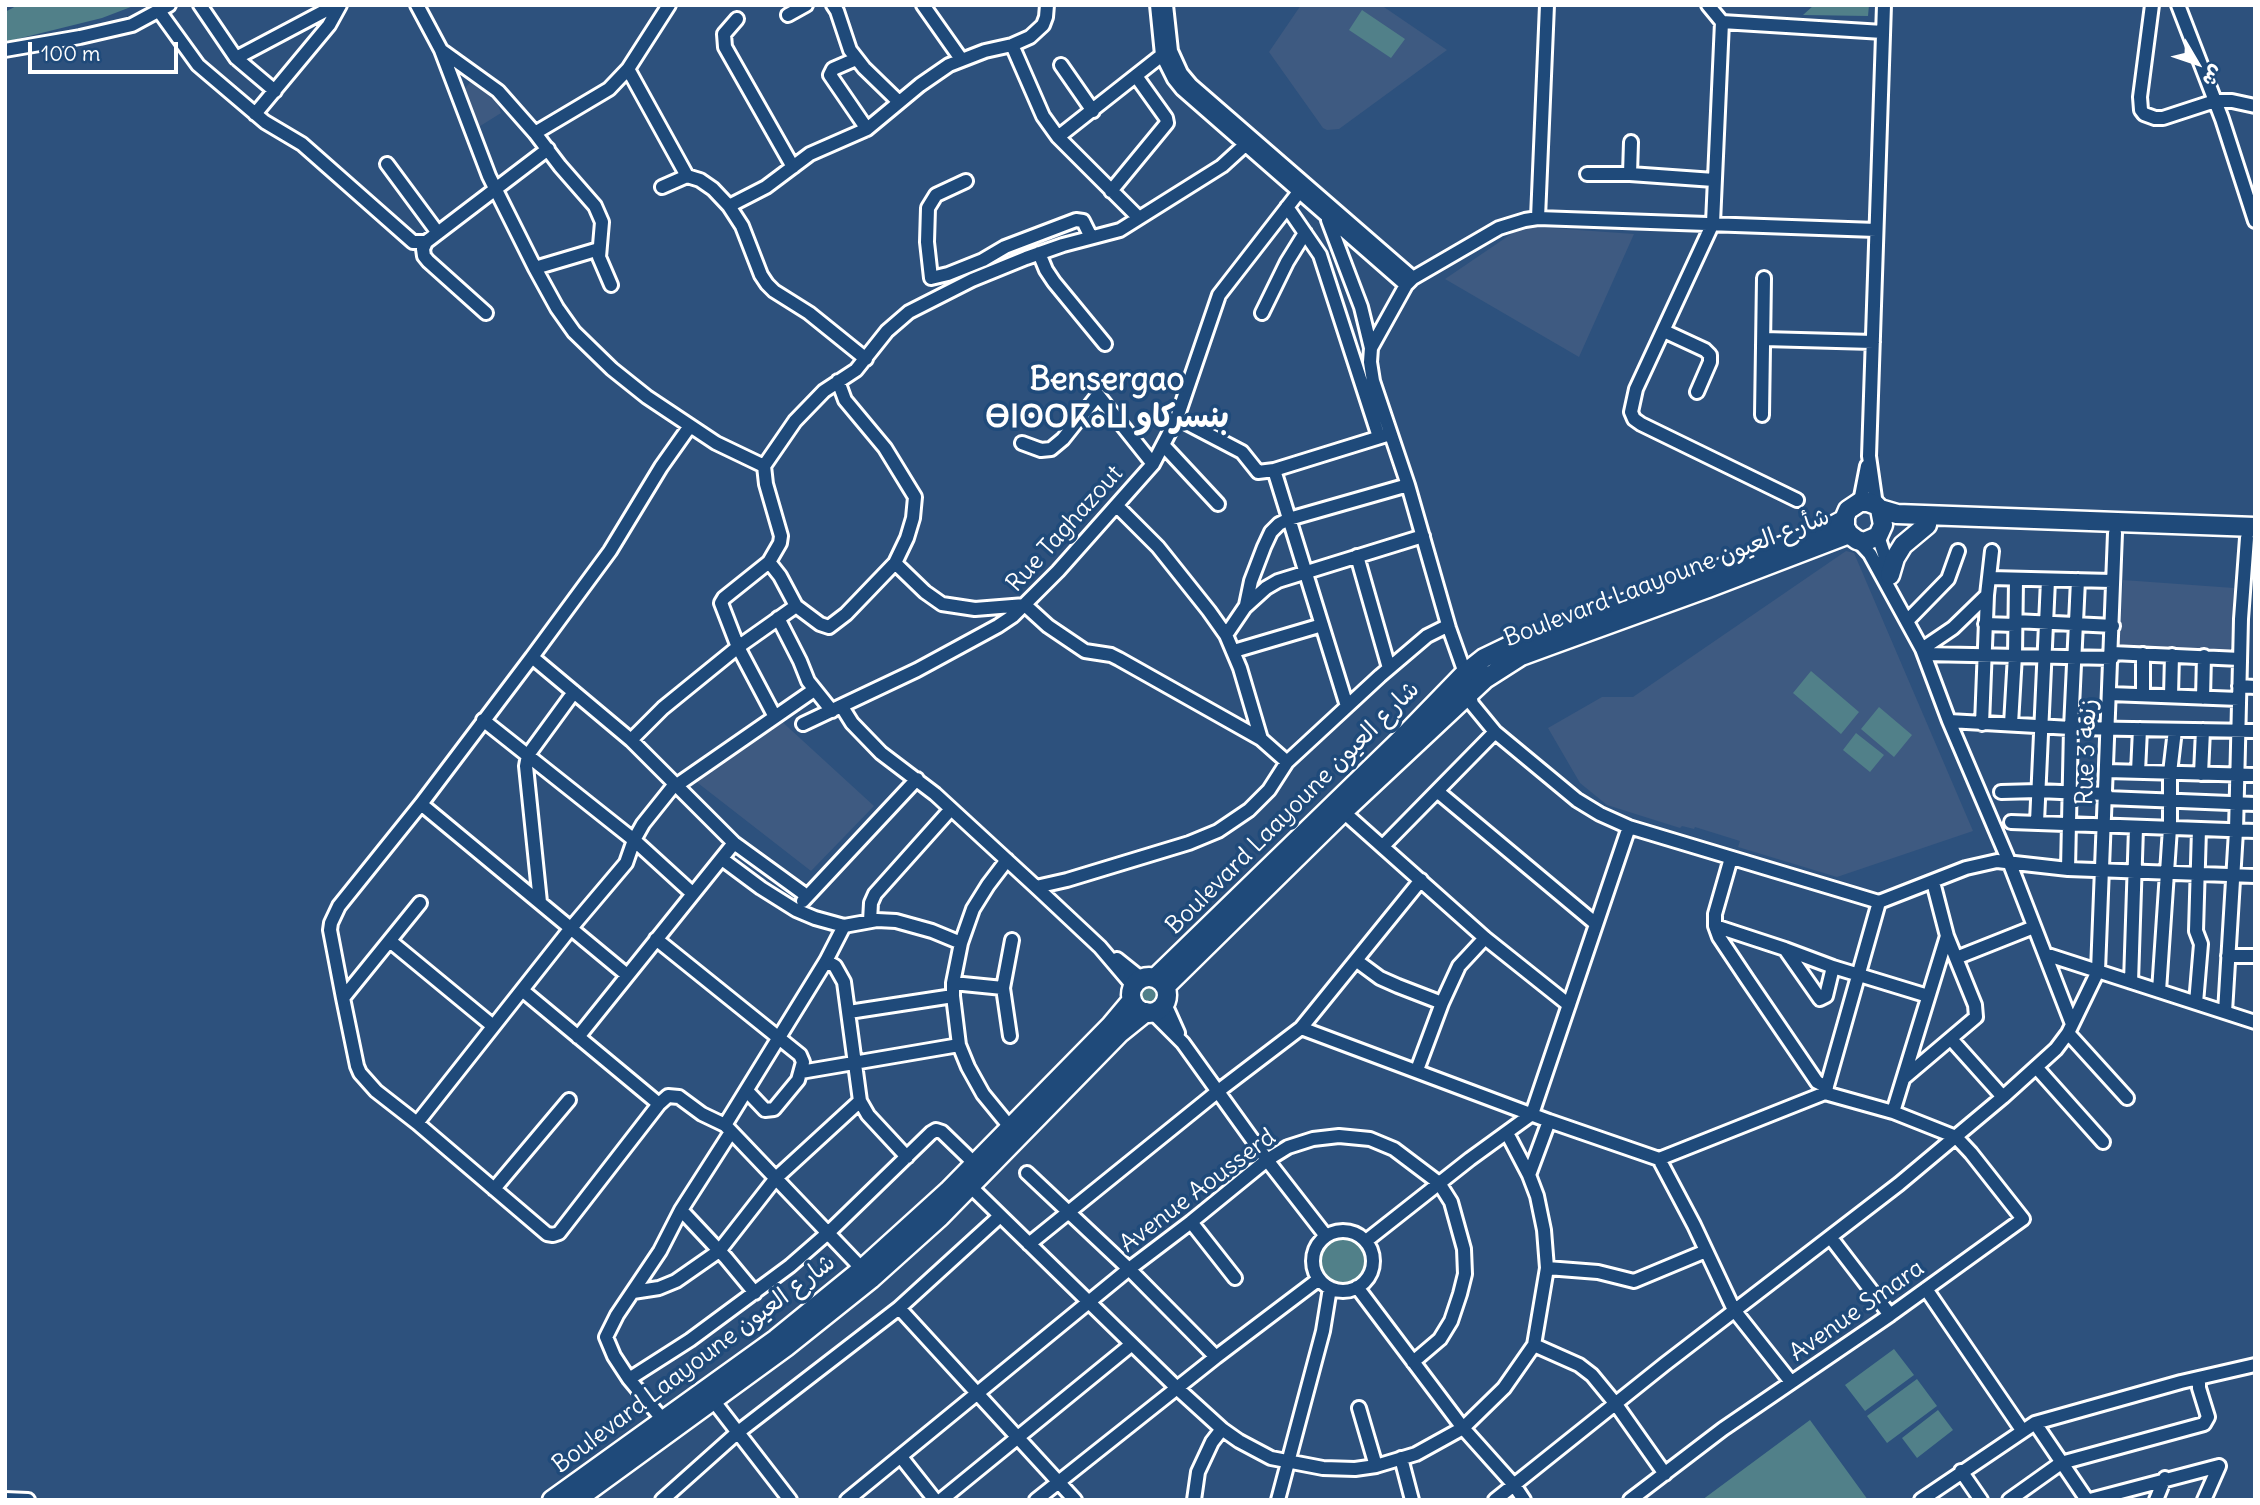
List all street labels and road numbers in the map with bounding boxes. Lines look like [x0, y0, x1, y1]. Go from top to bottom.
street label: Rue Taghazout [1001, 460, 1129, 598]
street label: Boulevard Laayoune شأرع العيون [1500, 502, 1834, 654]
street label: Boulevard Laayoune شارع العيون [1160, 675, 1426, 941]
street label: Rue 3 زنقة [2071, 698, 2103, 806]
street label: Avenue Aousserd [1114, 1123, 1282, 1259]
street label: Boulevard Laayoune شارع العيون [547, 1248, 841, 1480]
street label: Avenue Smara [1784, 1254, 1930, 1368]

